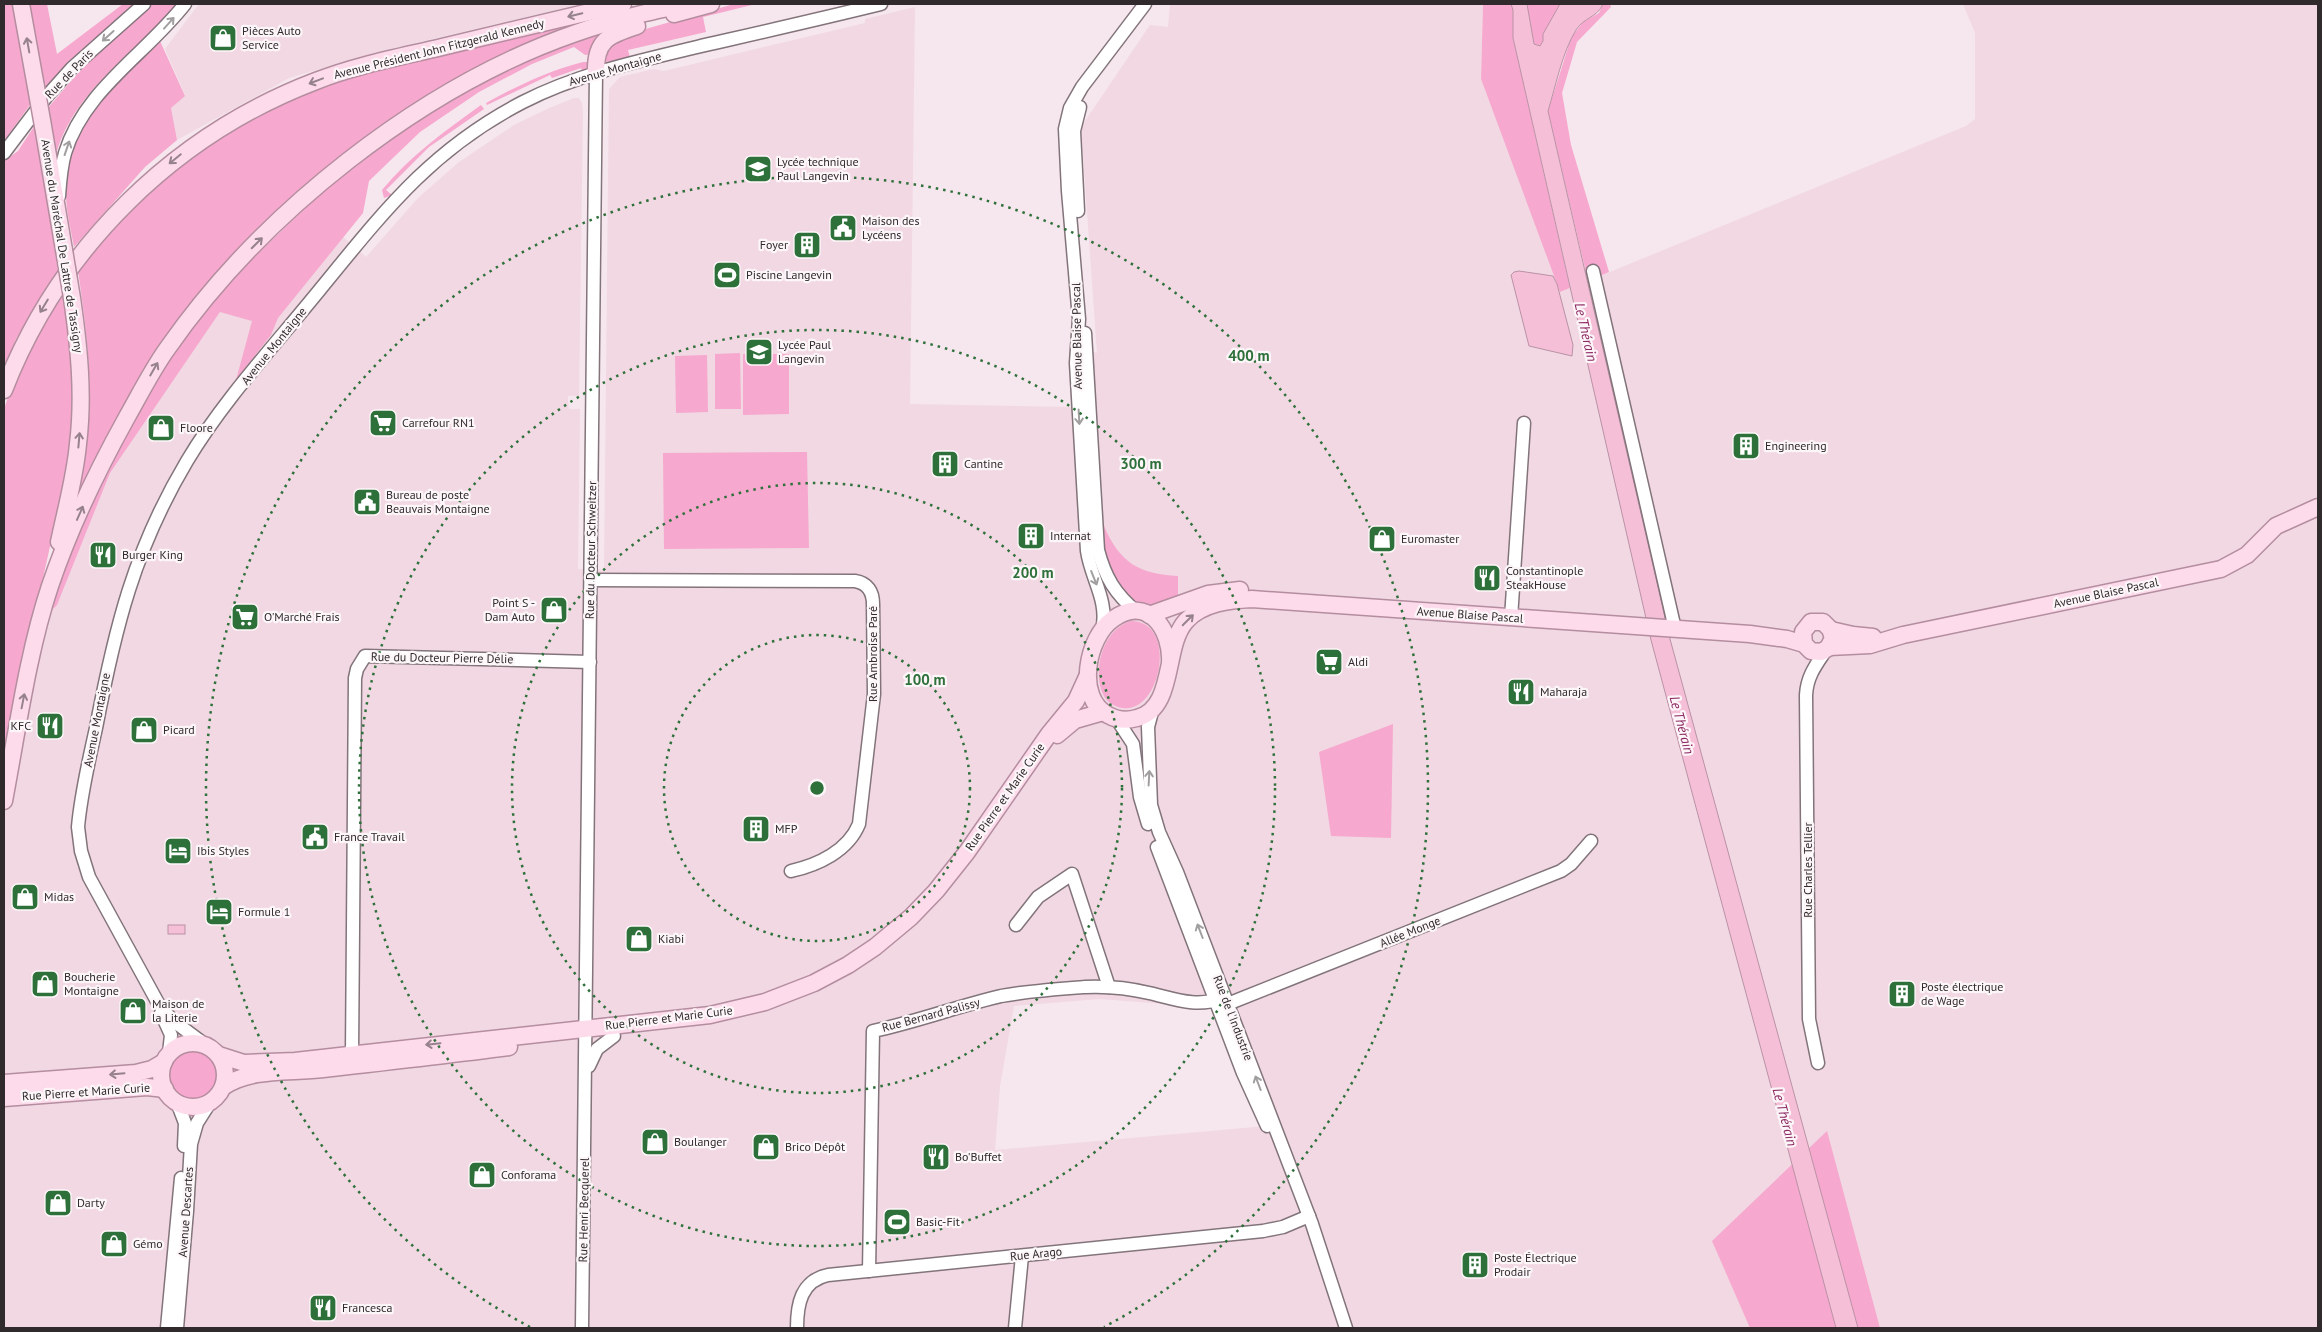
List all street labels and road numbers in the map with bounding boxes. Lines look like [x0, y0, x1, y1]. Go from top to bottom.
street label: Avenue Président John Fitzgerald Kennedy [332, 15, 546, 82]
street label: Rue de Paris [41, 46, 96, 102]
street label: Avenue Montaigne [567, 48, 663, 89]
street label: Avenue du Maréchal De Lattre de Tassigny [38, 138, 87, 354]
street label: Avenue Blaise Pascal [1068, 282, 1085, 390]
street label: Avenue Montaigne [238, 304, 309, 388]
street label: Rue du Docteur Schweitzer [582, 481, 599, 619]
street label: Avenue Blaise Pascal [2052, 574, 2160, 611]
street label: Avenue Blaise Pascal [1416, 603, 1524, 626]
street label: Rue Ambroise Paré [865, 606, 880, 702]
street label: Rue du Docteur Pierre Délie [371, 649, 513, 666]
street label: Avenue Montaigne [80, 672, 113, 768]
street label: Rue Pierre et Marie Curie [962, 740, 1047, 854]
street label: Rue Charles Tellier [1800, 822, 1815, 918]
street label: Allée Monge [1377, 913, 1442, 951]
street label: Rue de l'Industrie [1210, 973, 1257, 1063]
street label: Rue Bernard Palissy [880, 994, 982, 1035]
street label: Rue Pierre et Marie Curie [604, 1002, 733, 1033]
street label: Rue Pierre et Marie Curie [22, 1080, 150, 1103]
street label: Rue Henri Becquerel [575, 1157, 592, 1263]
street label: Avenue Descartes [175, 1166, 196, 1258]
street label: Rue Arago [1009, 1243, 1063, 1264]

